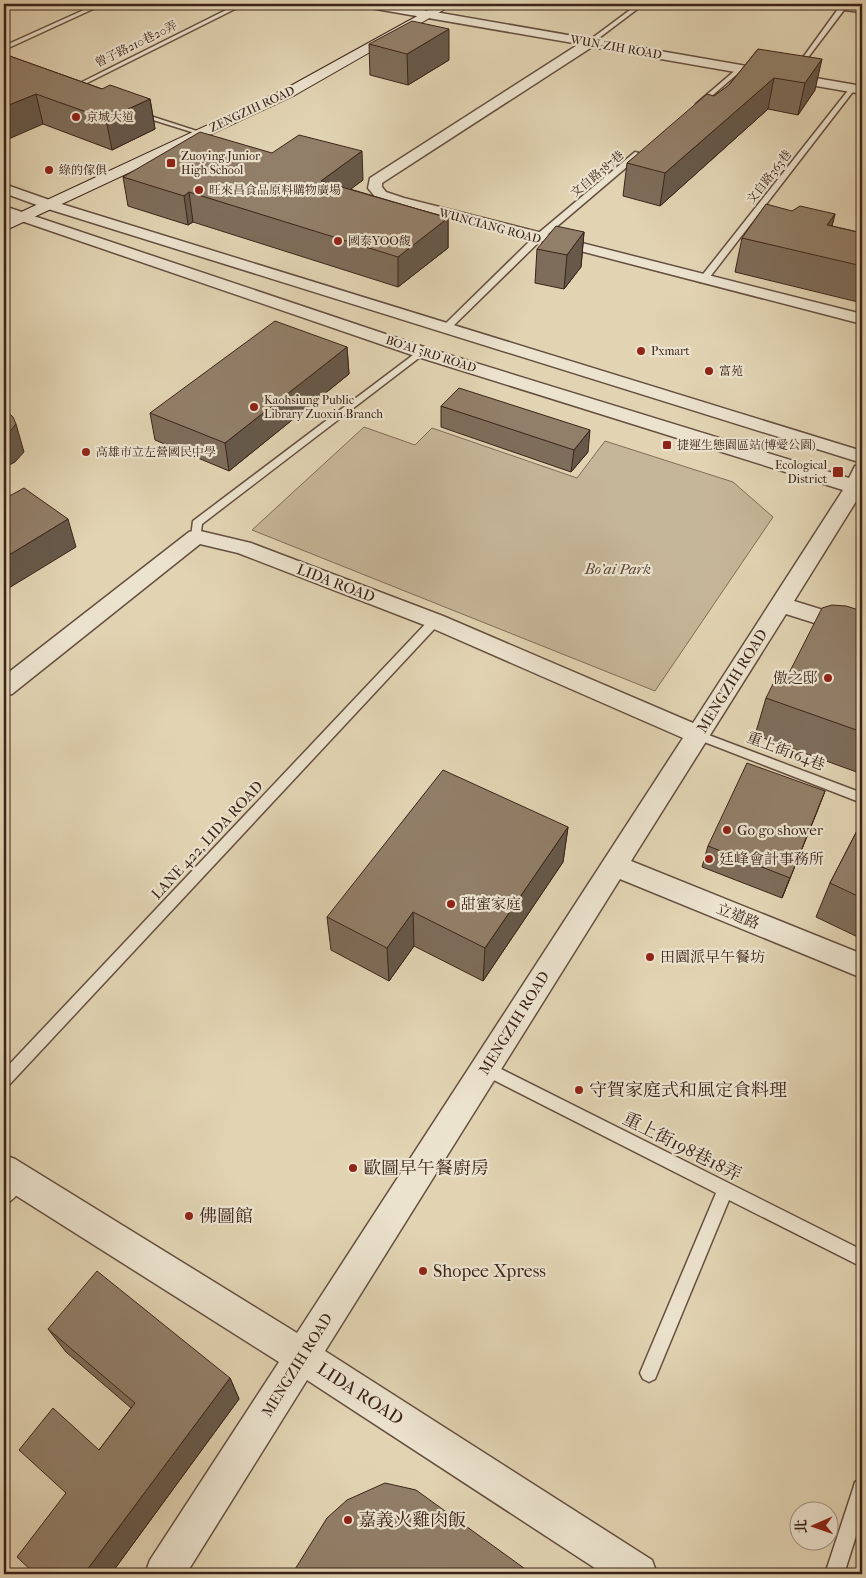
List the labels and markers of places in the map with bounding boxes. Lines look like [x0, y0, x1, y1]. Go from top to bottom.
place label: 京城大道 [86, 110, 134, 124]
marker: 京城大道 [70, 111, 82, 123]
place label: Zuoying Junior High School [181, 149, 261, 177]
marker: Zuoying Junior High School [165, 157, 177, 169]
place label: 綠的傢俱 [59, 163, 107, 177]
marker: 綠的傢俱 [43, 164, 55, 176]
place label: 旺來昌食品原料購物廣場 [209, 183, 341, 197]
marker: 旺來昌食品原料購物廣場 [193, 184, 205, 196]
place label: 國泰YOO馥 [348, 234, 411, 248]
marker: 國泰YOO馥 [332, 235, 344, 247]
place label: Pxmart [651, 344, 690, 358]
marker: Pxmart [635, 345, 647, 357]
place label: 富苑 [719, 364, 743, 378]
marker: 富苑 [703, 365, 715, 377]
place label: Kaohsiung Public Library Zuoxin Branch [264, 393, 383, 421]
marker: Kaohsiung Public Library Zuoxin Branch [248, 401, 260, 413]
place label: 捷運生態園區站(博愛公園) [677, 438, 816, 452]
marker: 捷運生態園區站(博愛公園) [661, 439, 673, 451]
place label: 高雄市立左營國民中學 [96, 445, 216, 459]
marker: 高雄市立左營國民中學 [80, 446, 92, 458]
place label: Ecological District [775, 458, 828, 486]
marker: Ecological District [831, 465, 845, 479]
place label: 傲之邸 [773, 669, 818, 687]
marker: 傲之邸 [822, 672, 834, 684]
place label: Go go shower [737, 821, 824, 839]
marker: Go go shower [721, 824, 733, 836]
place label: 廷峰會計事務所 [719, 850, 824, 868]
marker: 廷峰會計事務所 [703, 853, 715, 865]
place label: 甜蜜家庭 [461, 895, 521, 913]
marker: 甜蜜家庭 [445, 898, 457, 910]
place label: 田園派早午餐坊 [660, 948, 765, 966]
marker: 田園派早午餐坊 [644, 951, 656, 963]
place label: 守賀家庭式和風定食料理 [589, 1080, 787, 1101]
marker: 守賀家庭式和風定食料理 [573, 1084, 585, 1096]
place label: 歐圖早午餐廚房 [363, 1158, 489, 1179]
marker: 歐圖早午餐廚房 [347, 1162, 359, 1174]
place label: 佛圖館 [199, 1206, 253, 1227]
marker: 佛圖館 [183, 1210, 195, 1222]
place label: Shopee Xpress [433, 1261, 546, 1282]
marker: Shopee Xpress [417, 1265, 429, 1277]
place label: 嘉義火雞肉飯 [358, 1510, 466, 1531]
marker: 嘉義火雞肉飯 [342, 1514, 354, 1526]

